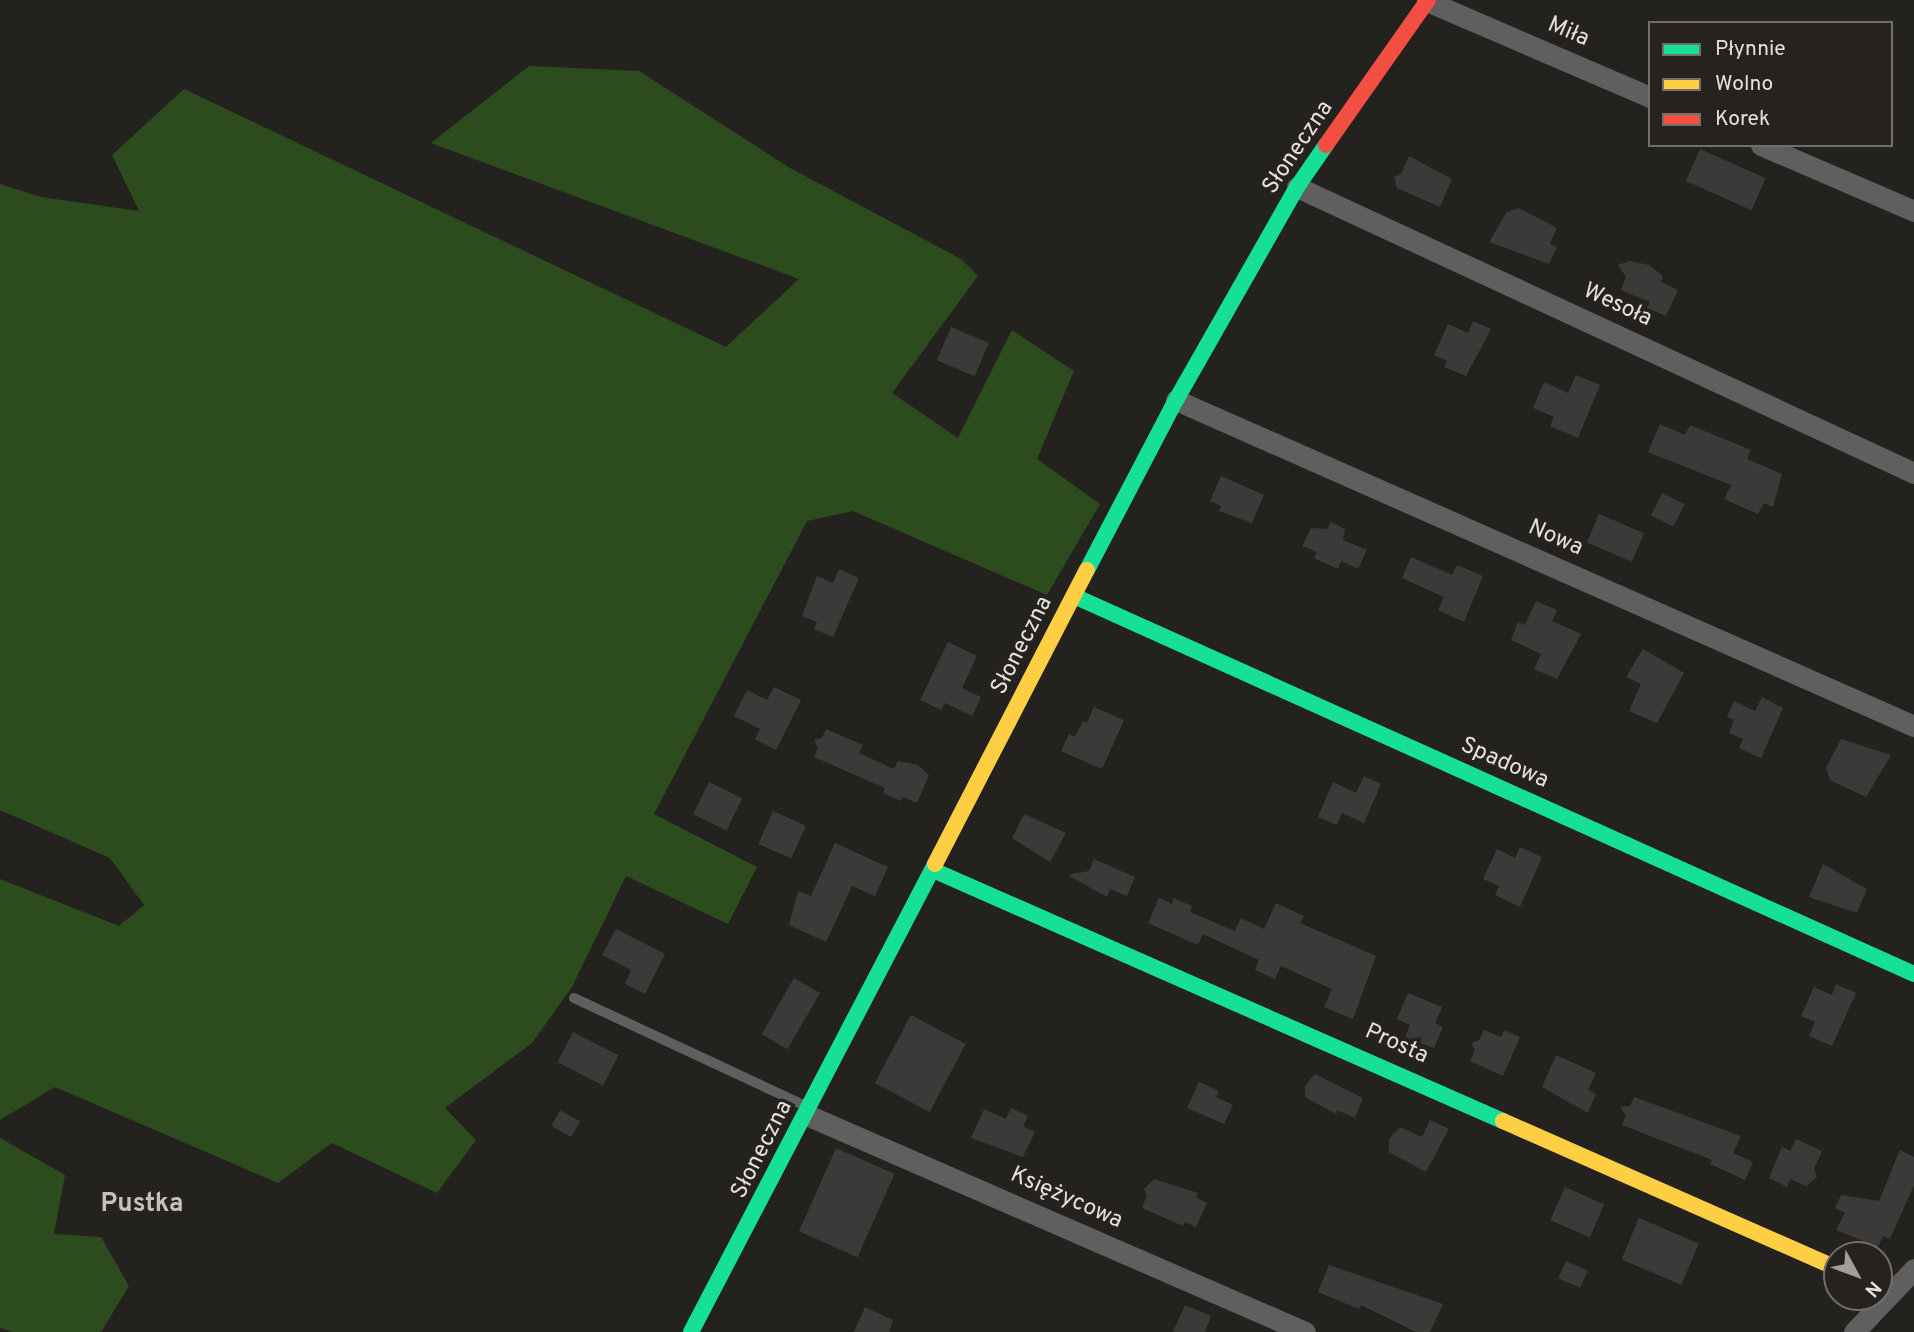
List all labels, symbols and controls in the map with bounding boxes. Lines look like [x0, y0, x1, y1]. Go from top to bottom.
street label: Miła [1543, 12, 1593, 54]
legend [1648, 21, 1893, 147]
text: Płynnie [1715, 36, 1786, 63]
text: Wolno [1715, 71, 1773, 98]
street label: Słoneczna [1258, 96, 1340, 200]
text: Korek [1715, 106, 1770, 133]
street label: Wesoła [1578, 278, 1656, 334]
street label: Nowa [1523, 515, 1587, 563]
street label: Słoneczna [986, 592, 1060, 700]
street label: Spadowa [1456, 732, 1552, 796]
street label: Prosta [1360, 1019, 1432, 1071]
street label: Słoneczna [726, 1096, 800, 1204]
street label: Księżycowa [1006, 1162, 1126, 1236]
district label: Pustka [101, 1189, 183, 1221]
north arrow [1823, 1241, 1893, 1311]
text: N [1859, 1275, 1886, 1301]

